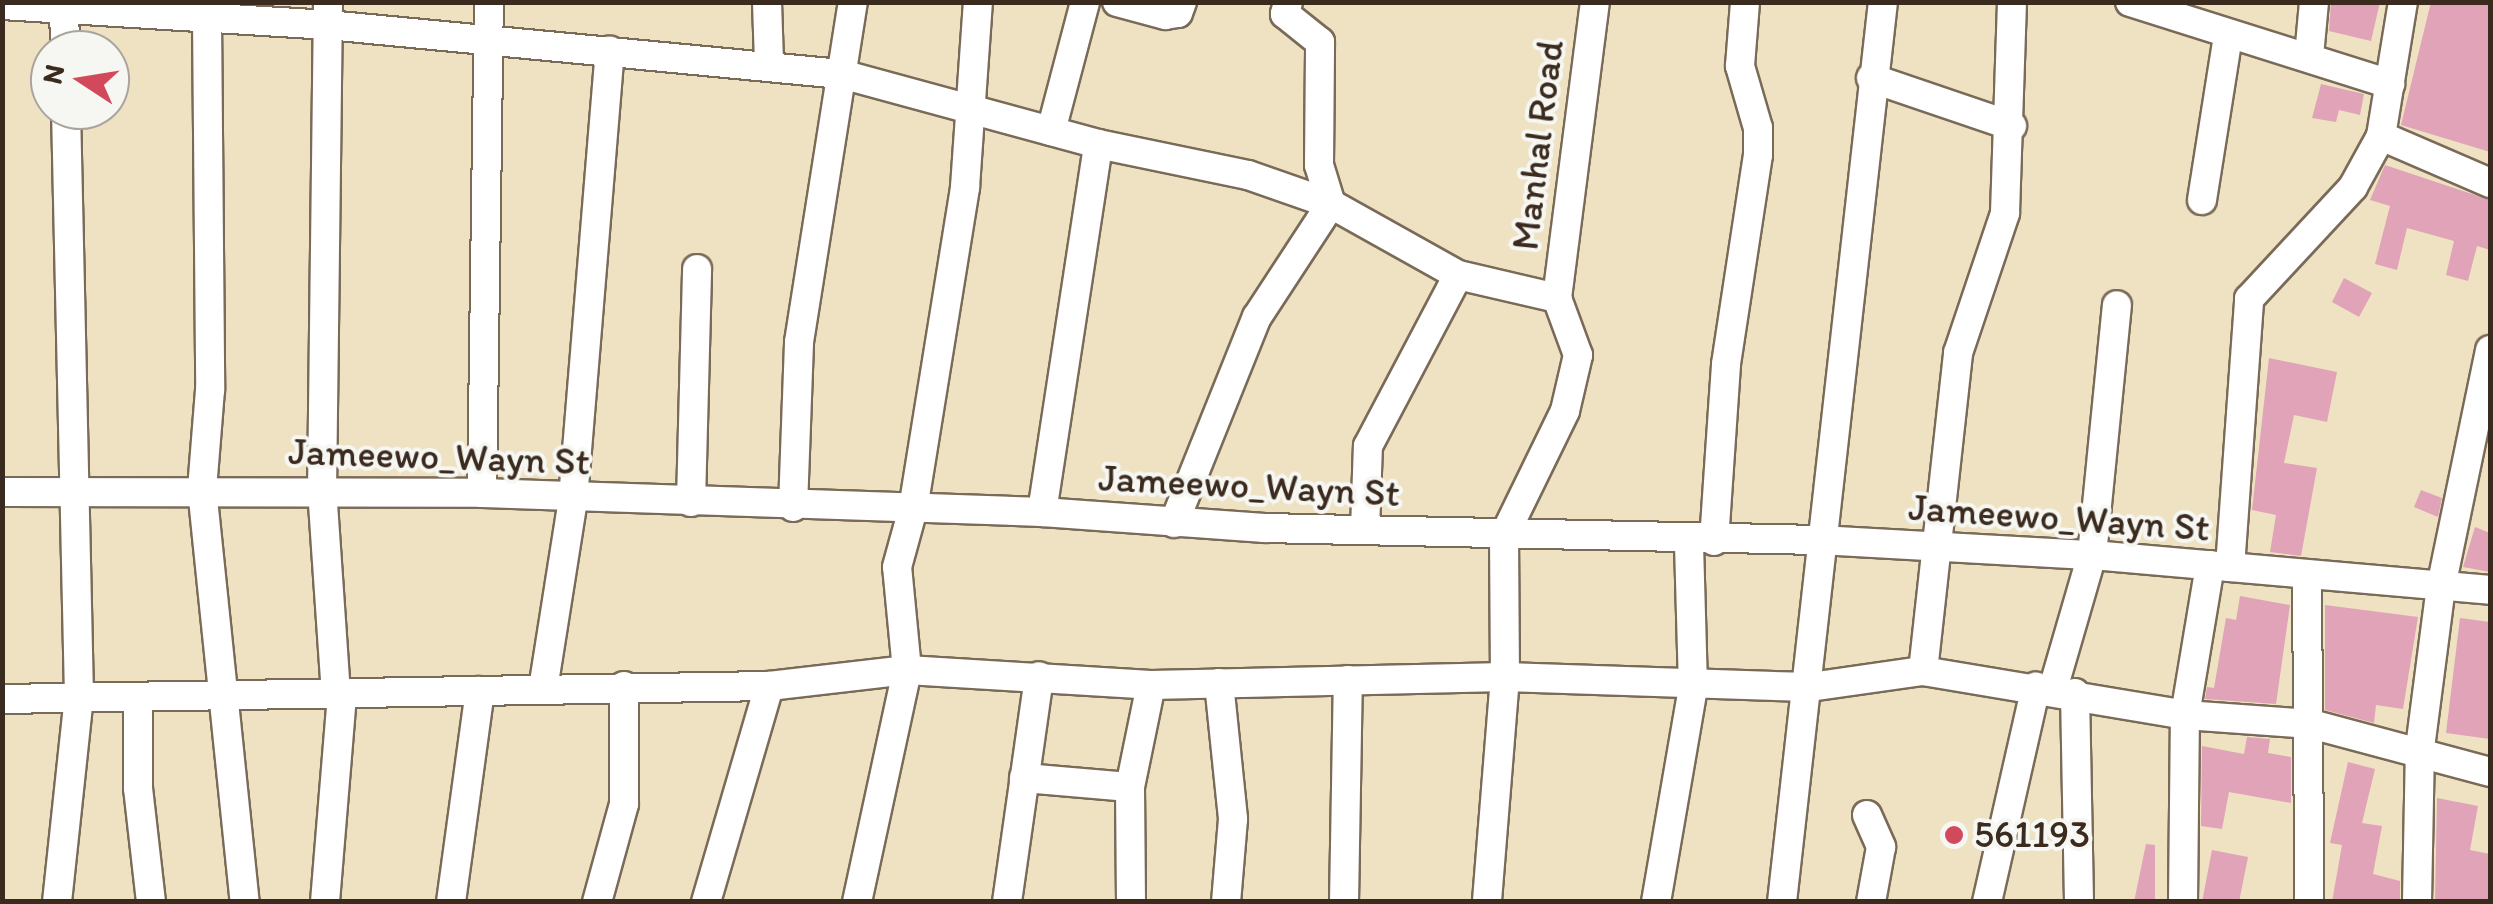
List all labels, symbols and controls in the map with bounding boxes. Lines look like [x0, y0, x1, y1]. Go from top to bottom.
north arrow [30, 30, 130, 130]
street label: Manhal Road [1503, 38, 1573, 252]
text: N [34, 61, 71, 87]
street label: Jameewo_Wayn St [287, 429, 591, 485]
street label: Jameewo_Wayn St [1097, 455, 1401, 517]
street label: Jameewo_Wayn St [1907, 485, 2211, 551]
place label: 561193 [1974, 812, 2090, 858]
marker: 561193 [1943, 824, 1965, 846]

